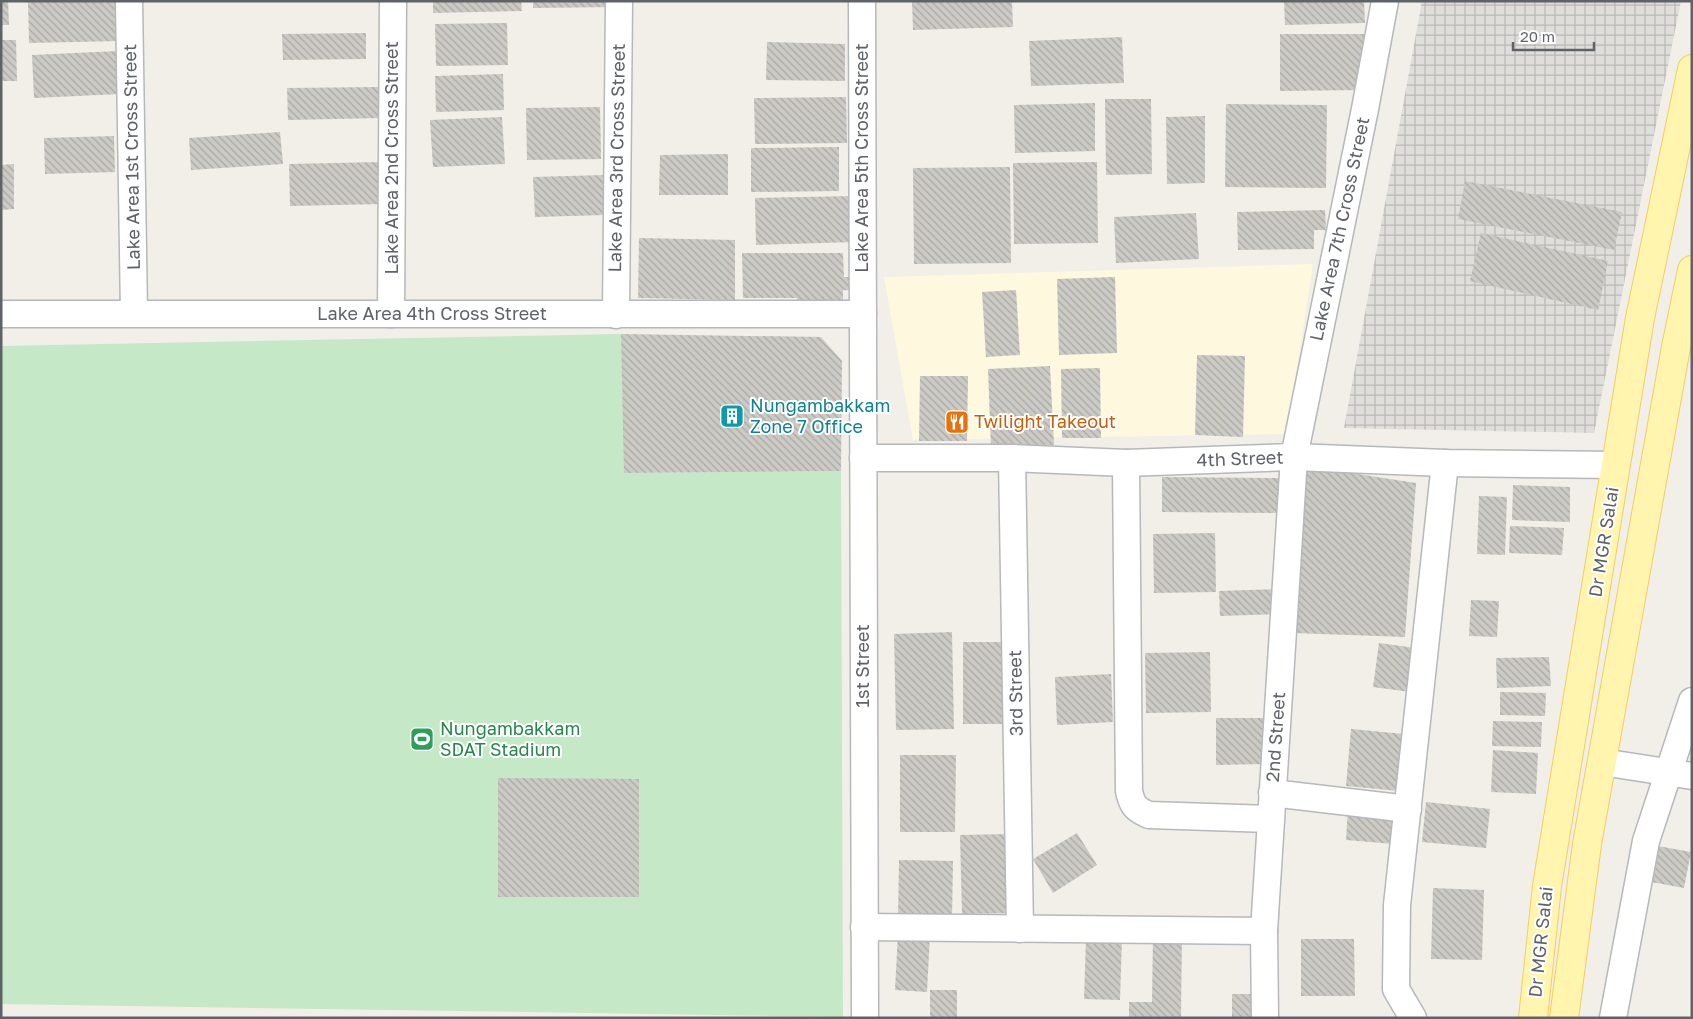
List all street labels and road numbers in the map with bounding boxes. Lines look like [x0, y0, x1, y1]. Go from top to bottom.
street label: Lake Area 2nd Cross Street [380, 41, 402, 275]
street label: Lake Area 3rd Cross Street [603, 43, 629, 273]
street label: Lake Area 5th Cross Street [850, 43, 872, 273]
street label: Lake Area 1st Cross Street [118, 44, 144, 270]
street label: Lake Area 7th Cross Street [1305, 115, 1374, 343]
street label: Lake Area 4th Cross Street [317, 302, 547, 324]
street label: 4th Street [1196, 445, 1284, 471]
street label: Dr MGR Salai [1583, 485, 1623, 599]
street label: 1st Street [851, 624, 873, 708]
street label: 3rd Street [1003, 650, 1027, 736]
street label: 2nd Street [1261, 691, 1289, 783]
street label: Dr MGR Salai [1523, 885, 1557, 998]

